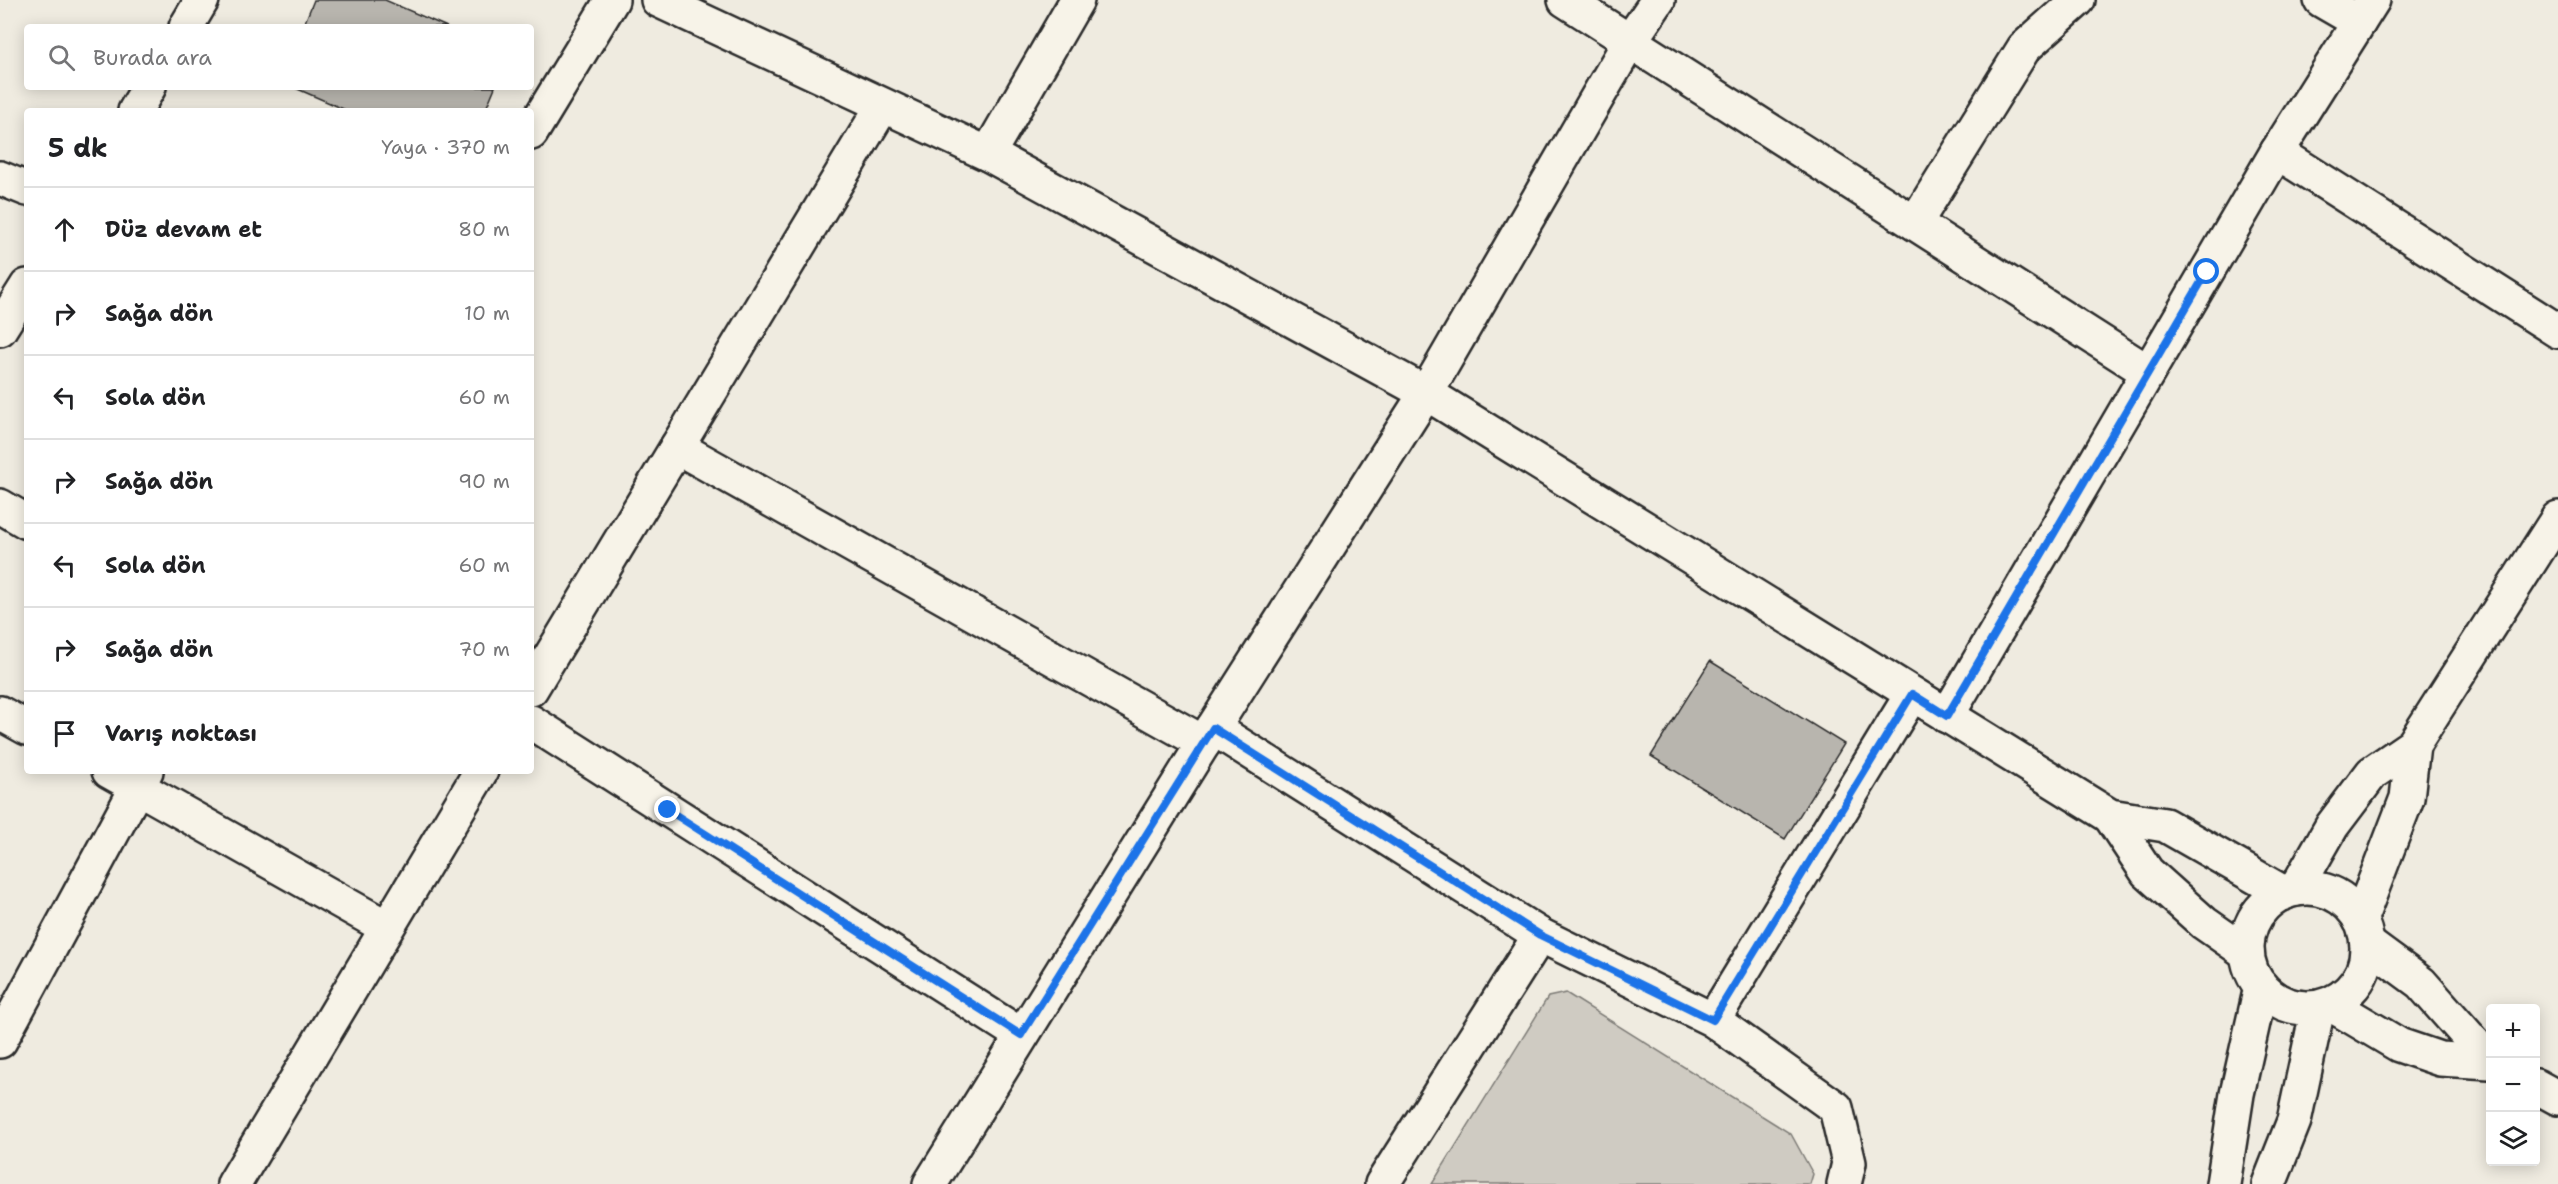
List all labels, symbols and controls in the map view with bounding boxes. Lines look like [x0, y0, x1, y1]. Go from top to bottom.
search box [24, 24, 534, 90]
icon: search [45, 41, 78, 74]
text: Burada ara [93, 43, 212, 72]
text: 5 dk [48, 130, 108, 165]
text: Yaya · 370 m [381, 134, 510, 160]
icon: ahead [48, 213, 81, 246]
text: Düz devam et [105, 215, 262, 244]
text: 80 m [458, 216, 510, 242]
route start [2193, 258, 2219, 284]
icon: right [48, 297, 81, 330]
text: Sağa dön [105, 299, 213, 328]
text: 10 m [464, 300, 510, 326]
icon: left [48, 381, 81, 414]
text: Sola dön [105, 383, 206, 412]
text: 60 m [458, 384, 510, 410]
icon: right [48, 465, 81, 498]
text: Sağa dön [105, 467, 213, 496]
text: 90 m [458, 468, 510, 494]
icon: left [48, 549, 81, 582]
text: Sola dön [105, 551, 206, 580]
text: 60 m [458, 552, 510, 578]
icon: right [48, 633, 81, 666]
text: Sağa dön [105, 635, 213, 664]
text: 70 m [458, 636, 510, 662]
icon: arrive [48, 717, 81, 750]
text: Varış noktası [105, 719, 257, 748]
route end [654, 796, 680, 822]
map controls [2486, 1004, 2540, 1166]
button: + [2486, 1004, 2540, 1058]
button: − [2486, 1058, 2540, 1112]
button: layers [2486, 1112, 2540, 1166]

